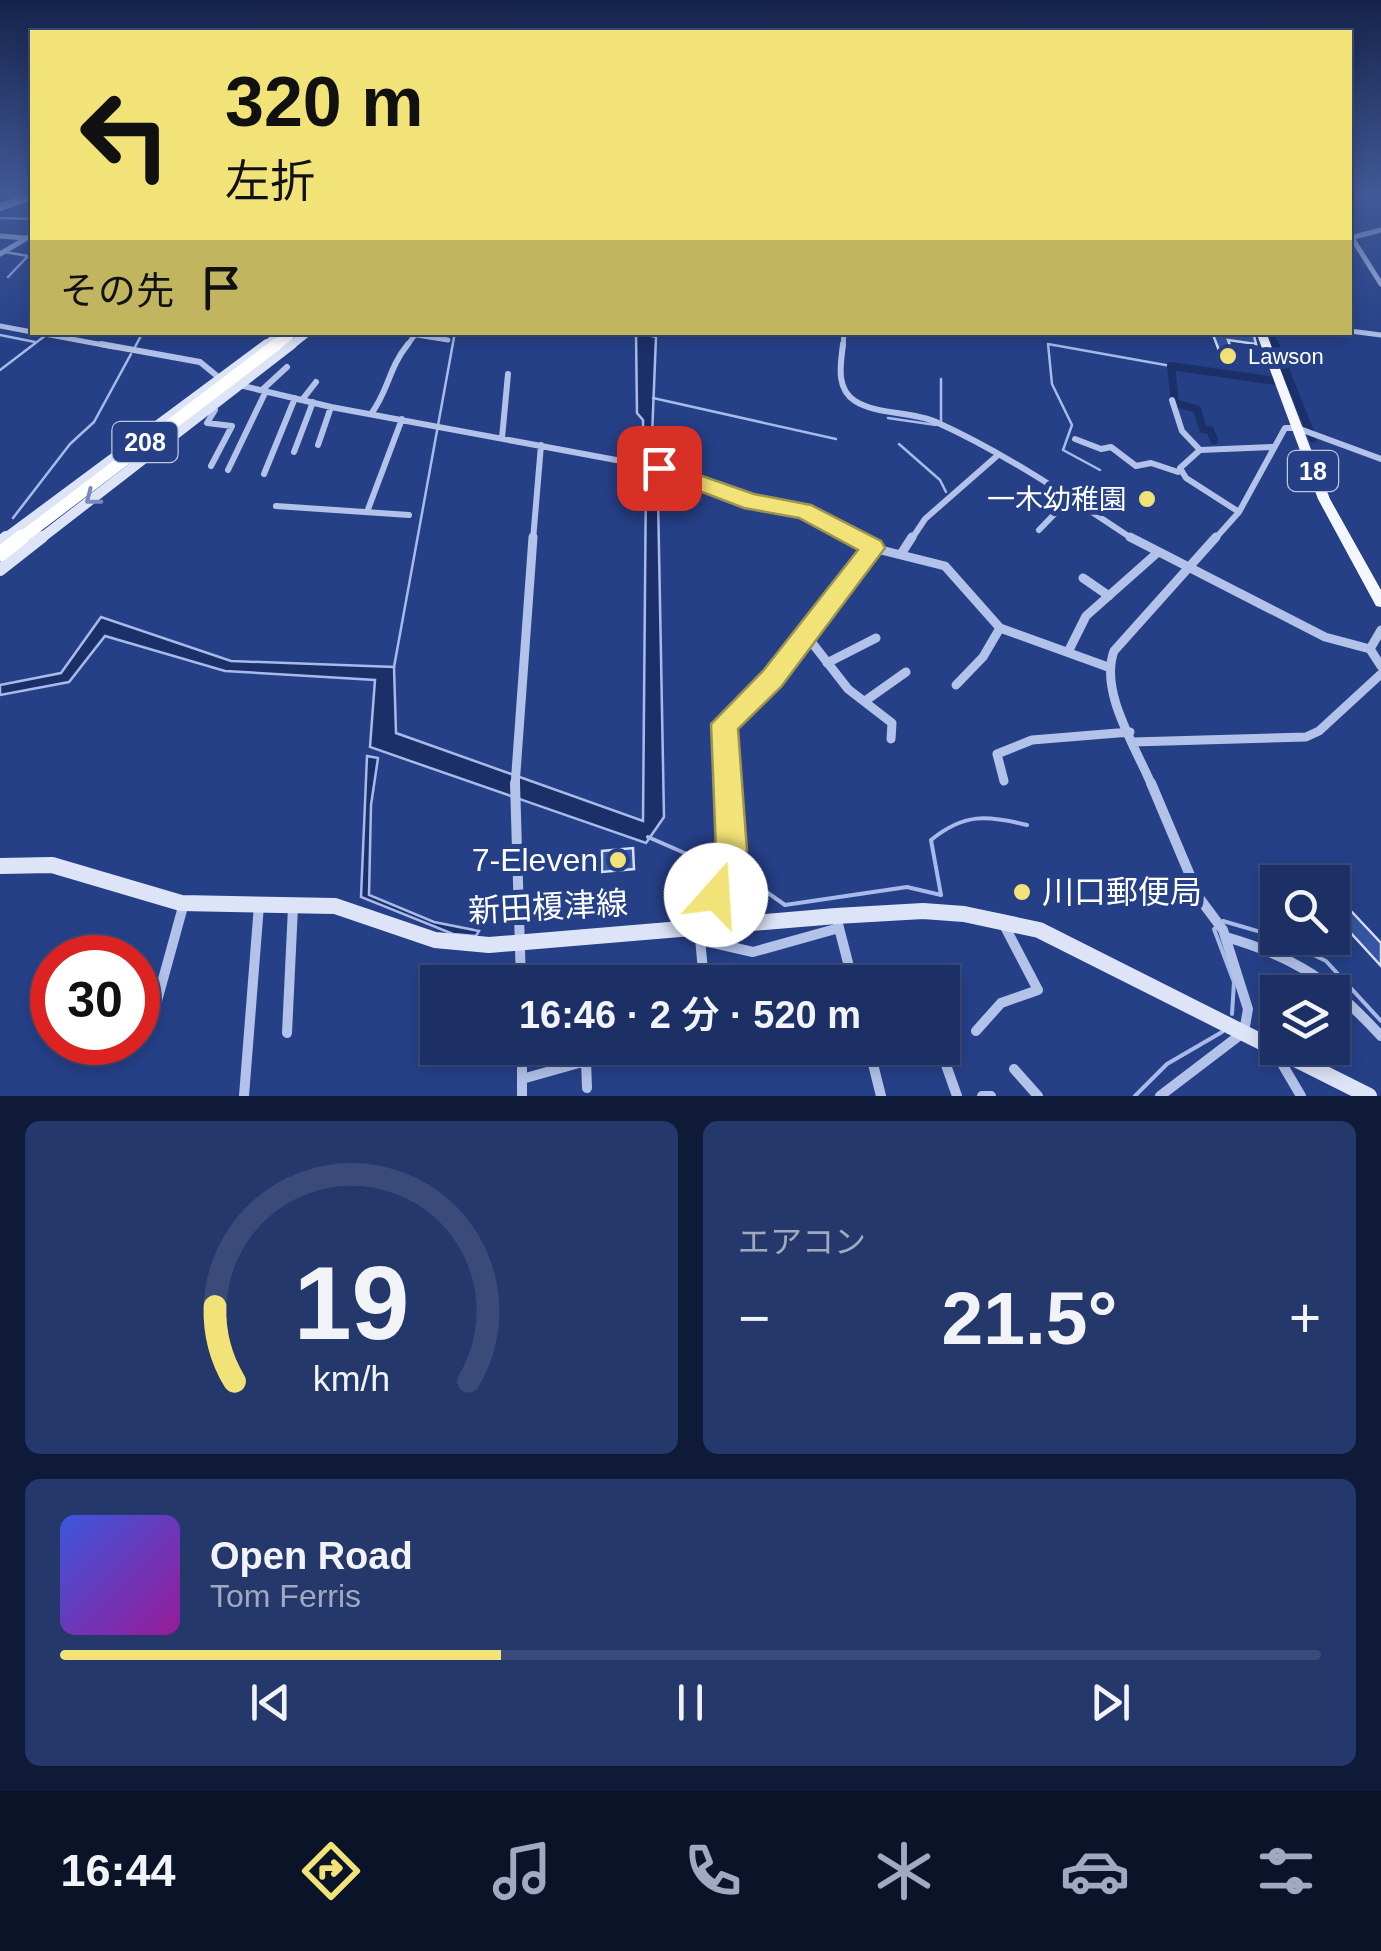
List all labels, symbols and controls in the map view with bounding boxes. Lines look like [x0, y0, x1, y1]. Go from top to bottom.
text: 320 m [225, 63, 423, 141]
icon: left [60, 70, 190, 200]
text: 左折 [225, 156, 315, 207]
icon: arrive [194, 260, 249, 315]
text: その先 [60, 270, 174, 312]
place label: Lawson [1248, 344, 1324, 369]
marker: Lawson [1217, 345, 1239, 367]
road number: 208 [112, 422, 178, 462]
pin [617, 426, 702, 511]
icon: arrive [632, 441, 687, 496]
road number: 18 [1288, 451, 1338, 491]
place label: 一木幼稚園 [987, 484, 1127, 515]
one-way arrow [85, 487, 103, 504]
marker: 一木幼稚園 [1136, 488, 1158, 510]
place label: 7-Eleven [472, 842, 598, 878]
position arrow [664, 843, 768, 947]
marker: 7-Eleven [607, 849, 629, 871]
map controls [1260, 865, 1350, 1065]
button: search [1260, 865, 1350, 955]
place label: 川口郵便局 [1042, 874, 1202, 910]
marker: 川口郵便局 [1011, 881, 1033, 903]
street label: 新田榎津線 [467, 885, 629, 929]
speed limit sign: 30 [30, 935, 160, 1065]
button: layers [1260, 975, 1350, 1065]
text: 16:46 · 2 分 · 520 m [519, 994, 861, 1036]
text: エアコン [738, 1224, 866, 1260]
text: 19 [294, 1245, 409, 1361]
text: 21.5° [942, 1276, 1117, 1360]
text: − [738, 1287, 770, 1349]
text: + [1289, 1287, 1321, 1349]
text: km/h [313, 1359, 390, 1399]
text: Open Road [210, 1535, 413, 1577]
text: Tom Ferris [210, 1578, 361, 1614]
icon: previous [243, 1675, 298, 1730]
icon: pause [663, 1675, 718, 1730]
icon: next [1083, 1675, 1138, 1730]
icon: directions [296, 1836, 366, 1906]
icon: music [487, 1836, 557, 1906]
icon: phone [678, 1836, 748, 1906]
icon: climate [869, 1836, 939, 1906]
icon: car [1060, 1836, 1130, 1906]
icon: filters [1251, 1836, 1321, 1906]
text: 16:44 [60, 1845, 176, 1896]

